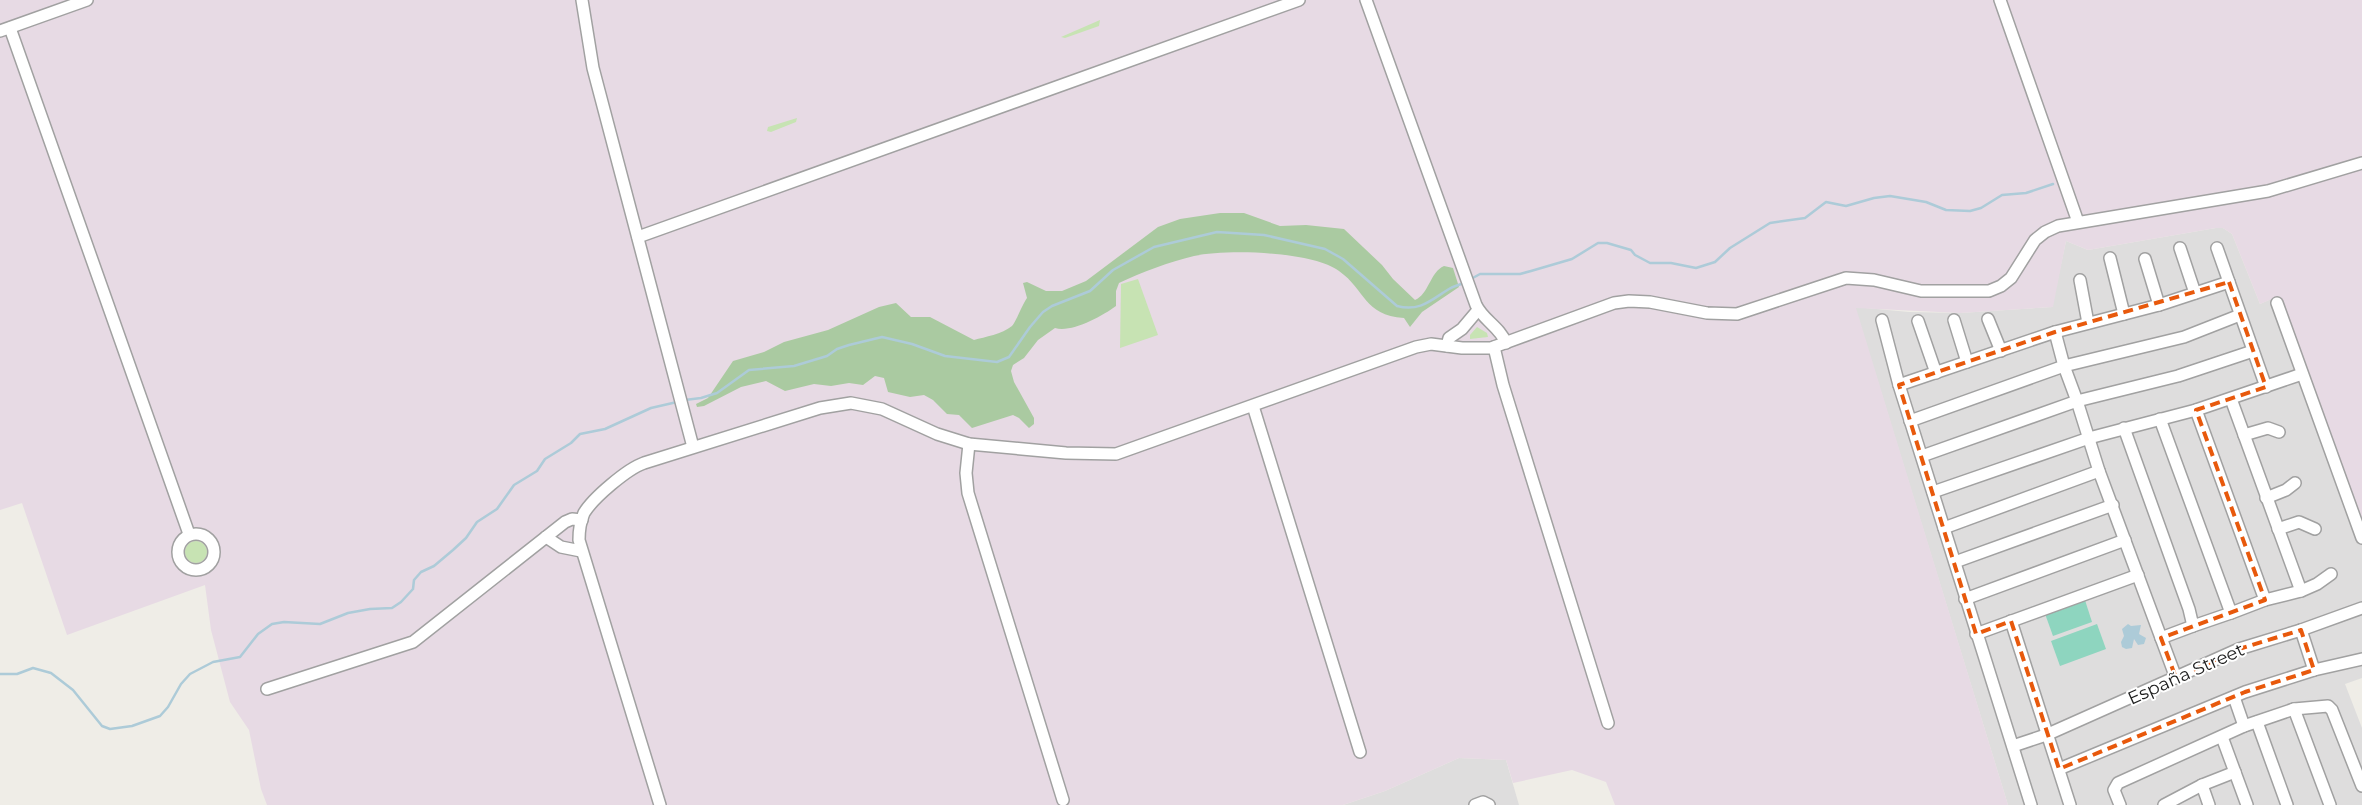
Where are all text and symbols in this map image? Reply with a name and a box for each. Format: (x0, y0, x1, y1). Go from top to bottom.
street label: España Street (2124, 638, 2248, 710)

